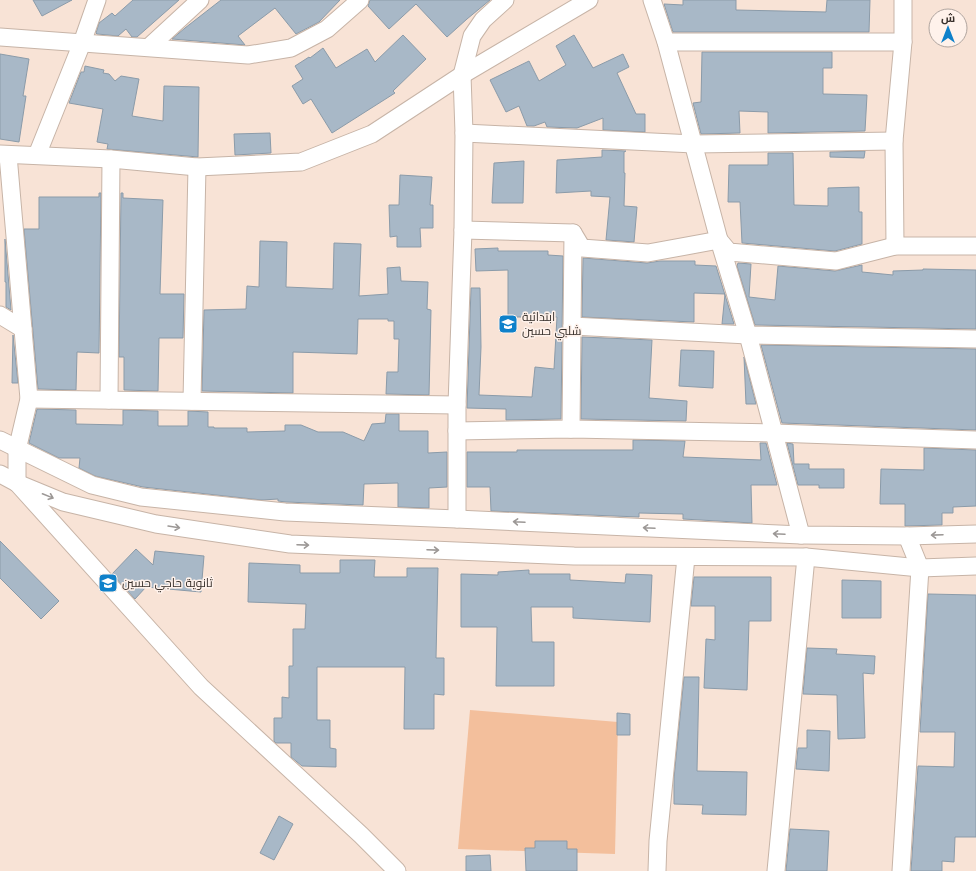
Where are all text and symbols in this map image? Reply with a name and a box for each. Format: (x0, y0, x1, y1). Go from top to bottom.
north arrow (928, 8, 968, 48)
text: ش (941, 10, 955, 26)
place label: ابتدائية شلبي حسين (522, 308, 582, 341)
school or university icon: ابتدائية شلبي حسين (497, 313, 519, 335)
one-way arrow (42, 493, 54, 500)
one-way arrow (513, 518, 526, 525)
one-way arrow (167, 523, 180, 531)
one-way arrow (643, 524, 656, 531)
one-way arrow (773, 530, 786, 537)
one-way arrow (931, 531, 944, 539)
one-way arrow (296, 541, 309, 549)
one-way arrow (426, 547, 439, 554)
school or university icon: ثانوية حاجي حسين (97, 572, 119, 594)
place label: ثانوية حاجي حسين (122, 574, 213, 593)

